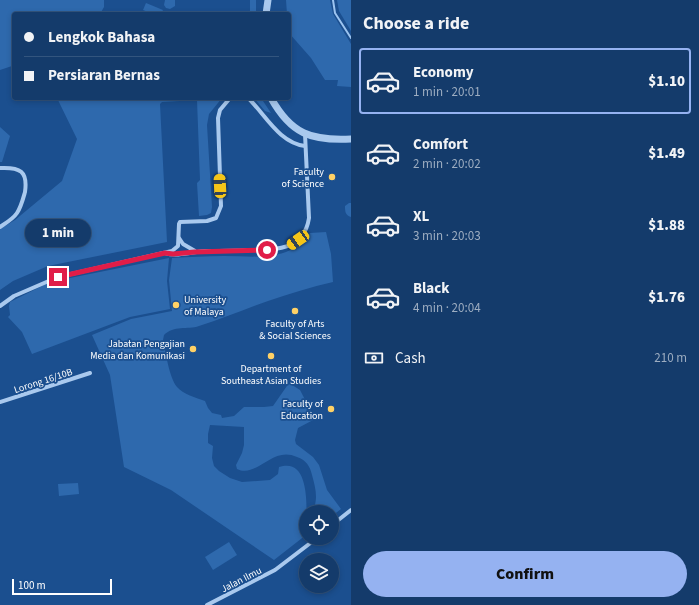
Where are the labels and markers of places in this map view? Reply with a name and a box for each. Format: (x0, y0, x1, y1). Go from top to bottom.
place label: Faculty of Science (282, 165, 324, 191)
marker: Faculty of Science (327, 172, 337, 182)
place label: University of Malaya (184, 293, 226, 319)
marker: University of Malaya (171, 300, 181, 310)
marker: Faculty of Arts & Social Sciences (290, 306, 300, 316)
place label: Faculty of Arts & Social Sciences (259, 317, 331, 343)
place label: Jabatan Pengajian Media dan Komunikasi (90, 337, 185, 363)
marker: Jabatan Pengajian Media dan Komunikasi (188, 344, 198, 354)
marker: Department of Southeast Asian Studies (266, 351, 276, 361)
place label: Department of Southeast Asian Studies (221, 362, 321, 388)
place label: Faculty of Education (281, 397, 324, 423)
marker: Faculty of Education (326, 404, 336, 414)

